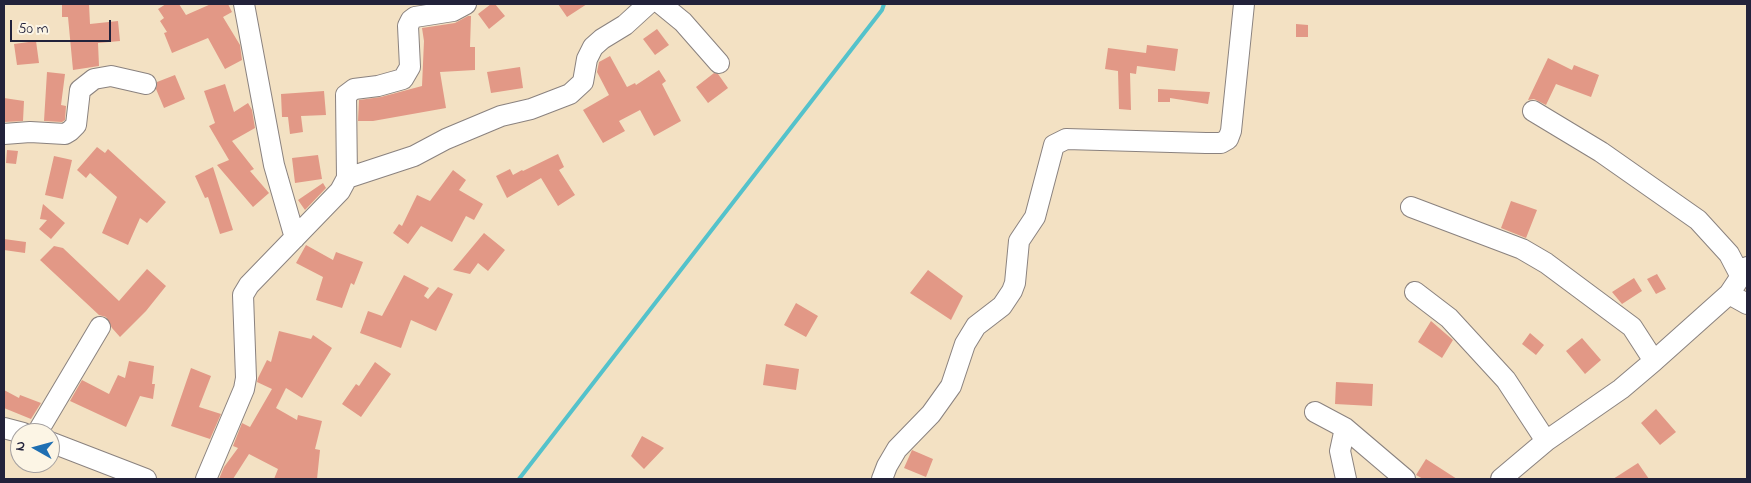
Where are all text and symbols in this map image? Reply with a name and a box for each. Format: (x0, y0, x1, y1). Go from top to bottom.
scale bar (12, 10, 114, 42)
text: 50 m (18, 18, 48, 40)
north arrow (10, 423, 60, 473)
text: N (10, 440, 32, 452)

